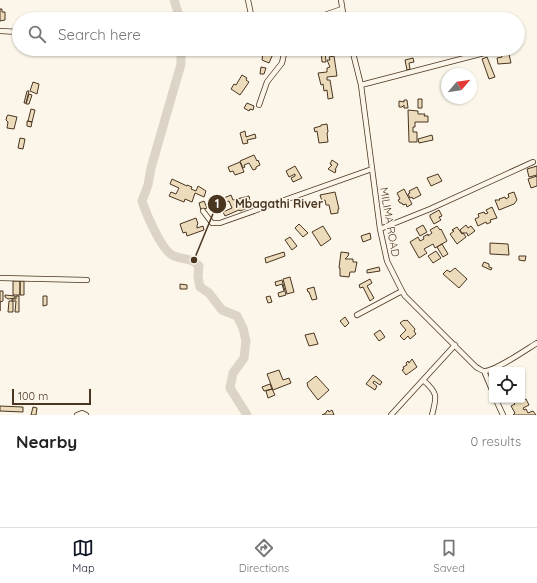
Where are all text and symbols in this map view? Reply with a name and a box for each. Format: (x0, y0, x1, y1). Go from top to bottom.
search box (12, 12, 525, 56)
icon: search (26, 23, 48, 45)
text: Search here (58, 25, 141, 44)
north arrow (441, 68, 477, 104)
street label: MILIMA ROAD (377, 186, 403, 258)
callout: Mbagathi River (207, 192, 331, 216)
text: 1 (215, 196, 219, 211)
text: Mbagathi River (235, 196, 323, 211)
map controls (489, 367, 525, 403)
button: locate (489, 367, 525, 403)
scale bar (12, 387, 91, 406)
text: 100 m (18, 389, 48, 403)
text: Nearby (16, 431, 77, 452)
text: 0 results (470, 433, 521, 449)
tab: Map (72, 537, 95, 575)
tab: Directions (239, 537, 289, 575)
tab: Saved (433, 537, 465, 575)

